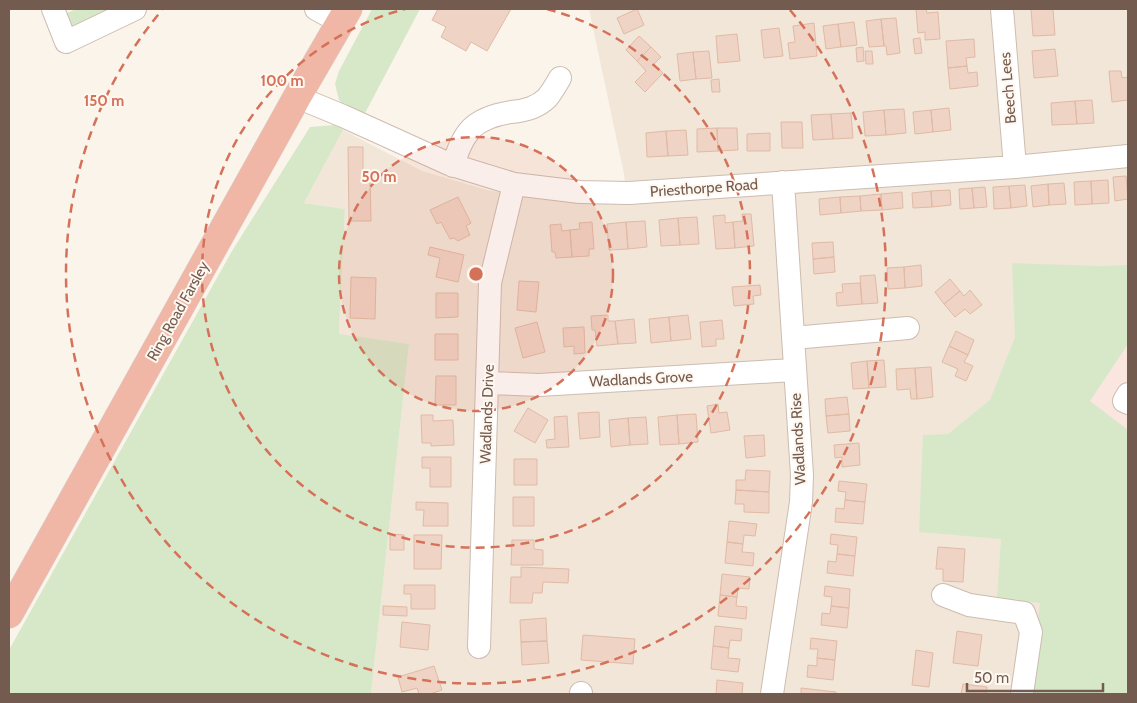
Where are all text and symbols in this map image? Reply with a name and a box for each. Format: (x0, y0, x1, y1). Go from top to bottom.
street label: Beech Lees (996, 52, 1020, 124)
text: 100 m (260, 72, 304, 90)
text: 150 m (84, 92, 124, 110)
text: 50 m (361, 168, 397, 186)
street label: Priesthorpe Road (649, 175, 759, 201)
street label: Ring Road Farsley (143, 258, 213, 364)
centre of rings (467, 265, 485, 283)
street label: Wadlands Drive (476, 364, 498, 464)
street label: Wadlands Grove (589, 367, 694, 391)
street label: Wadlands Rise (787, 392, 809, 485)
scale bar (967, 660, 1103, 692)
text: 50 m (974, 669, 1009, 687)

